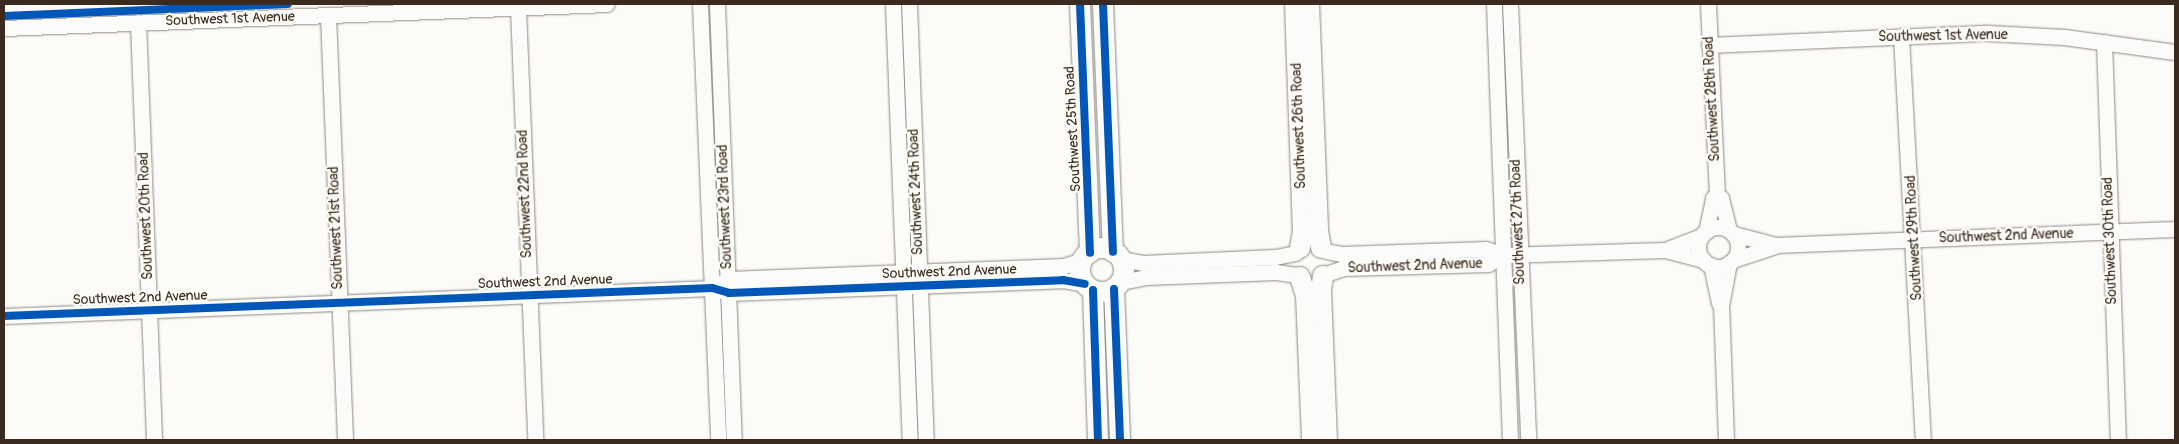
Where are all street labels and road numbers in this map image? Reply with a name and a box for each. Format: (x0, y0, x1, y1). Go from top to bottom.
street label: Southwest 1st Avenue (165, 8, 295, 30)
street label: Southwest 1st Avenue (1878, 26, 2008, 46)
street label: Southwest 28th Road (1700, 36, 1724, 162)
street label: Southwest 26th Road (1288, 63, 1310, 189)
street label: Southwest 25th Road (1061, 66, 1085, 192)
street label: Southwest 22nd Road (514, 129, 536, 259)
street label: Southwest 24th Road (905, 129, 927, 255)
street label: Southwest 23rd Road (714, 144, 736, 270)
street label: Southwest 20th Road (135, 152, 157, 280)
street label: Southwest 27th Road (1507, 159, 1529, 285)
street label: Southwest 21st Road (325, 166, 347, 290)
street label: Southwest 29th Road (1902, 175, 1926, 301)
street label: Southwest 30th Road (2099, 177, 2121, 305)
street label: Southwest 2nd Avenue (1938, 225, 2074, 247)
street label: Southwest 2nd Avenue (1347, 255, 1483, 277)
street label: Southwest 2nd Avenue (881, 261, 1017, 283)
street label: Southwest 2nd Avenue (477, 271, 613, 293)
street label: Southwest 2nd Avenue (72, 287, 208, 309)

